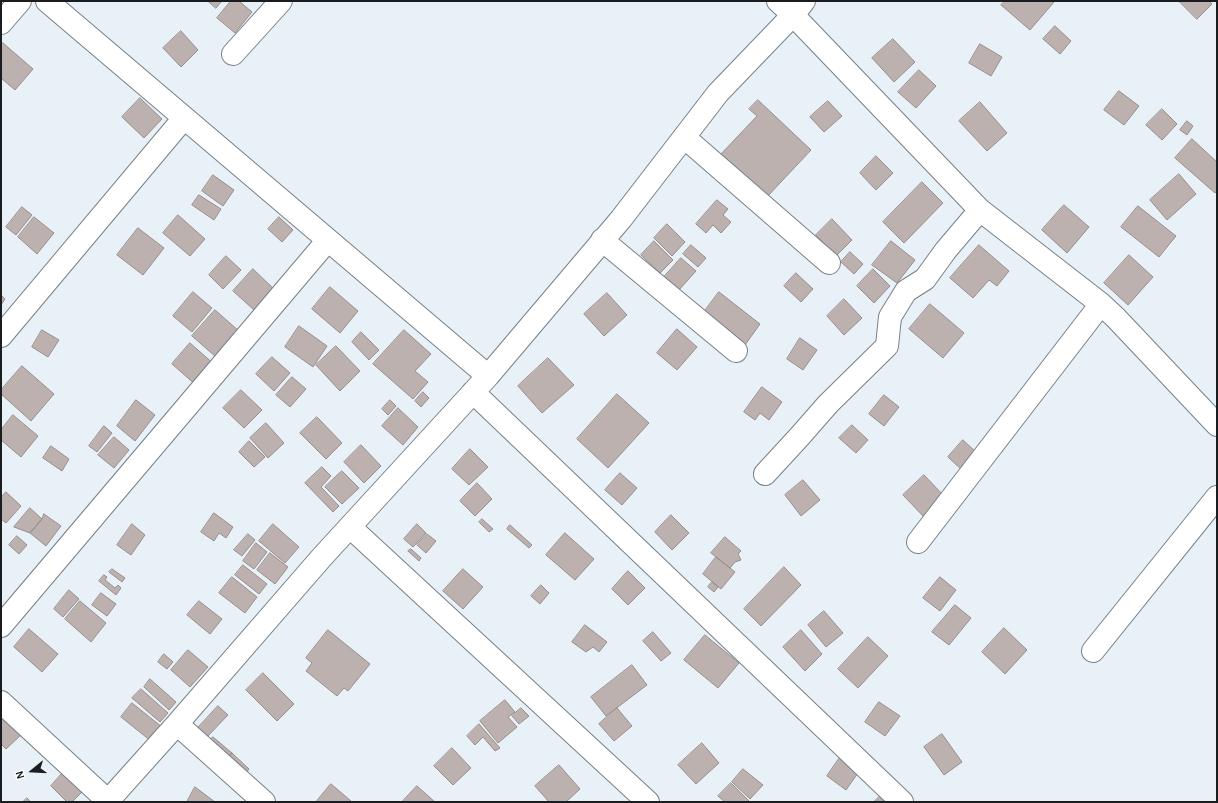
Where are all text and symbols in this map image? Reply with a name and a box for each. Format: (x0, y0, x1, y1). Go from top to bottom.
north arrow (12, 751, 52, 791)
text: N (14, 770, 27, 780)

